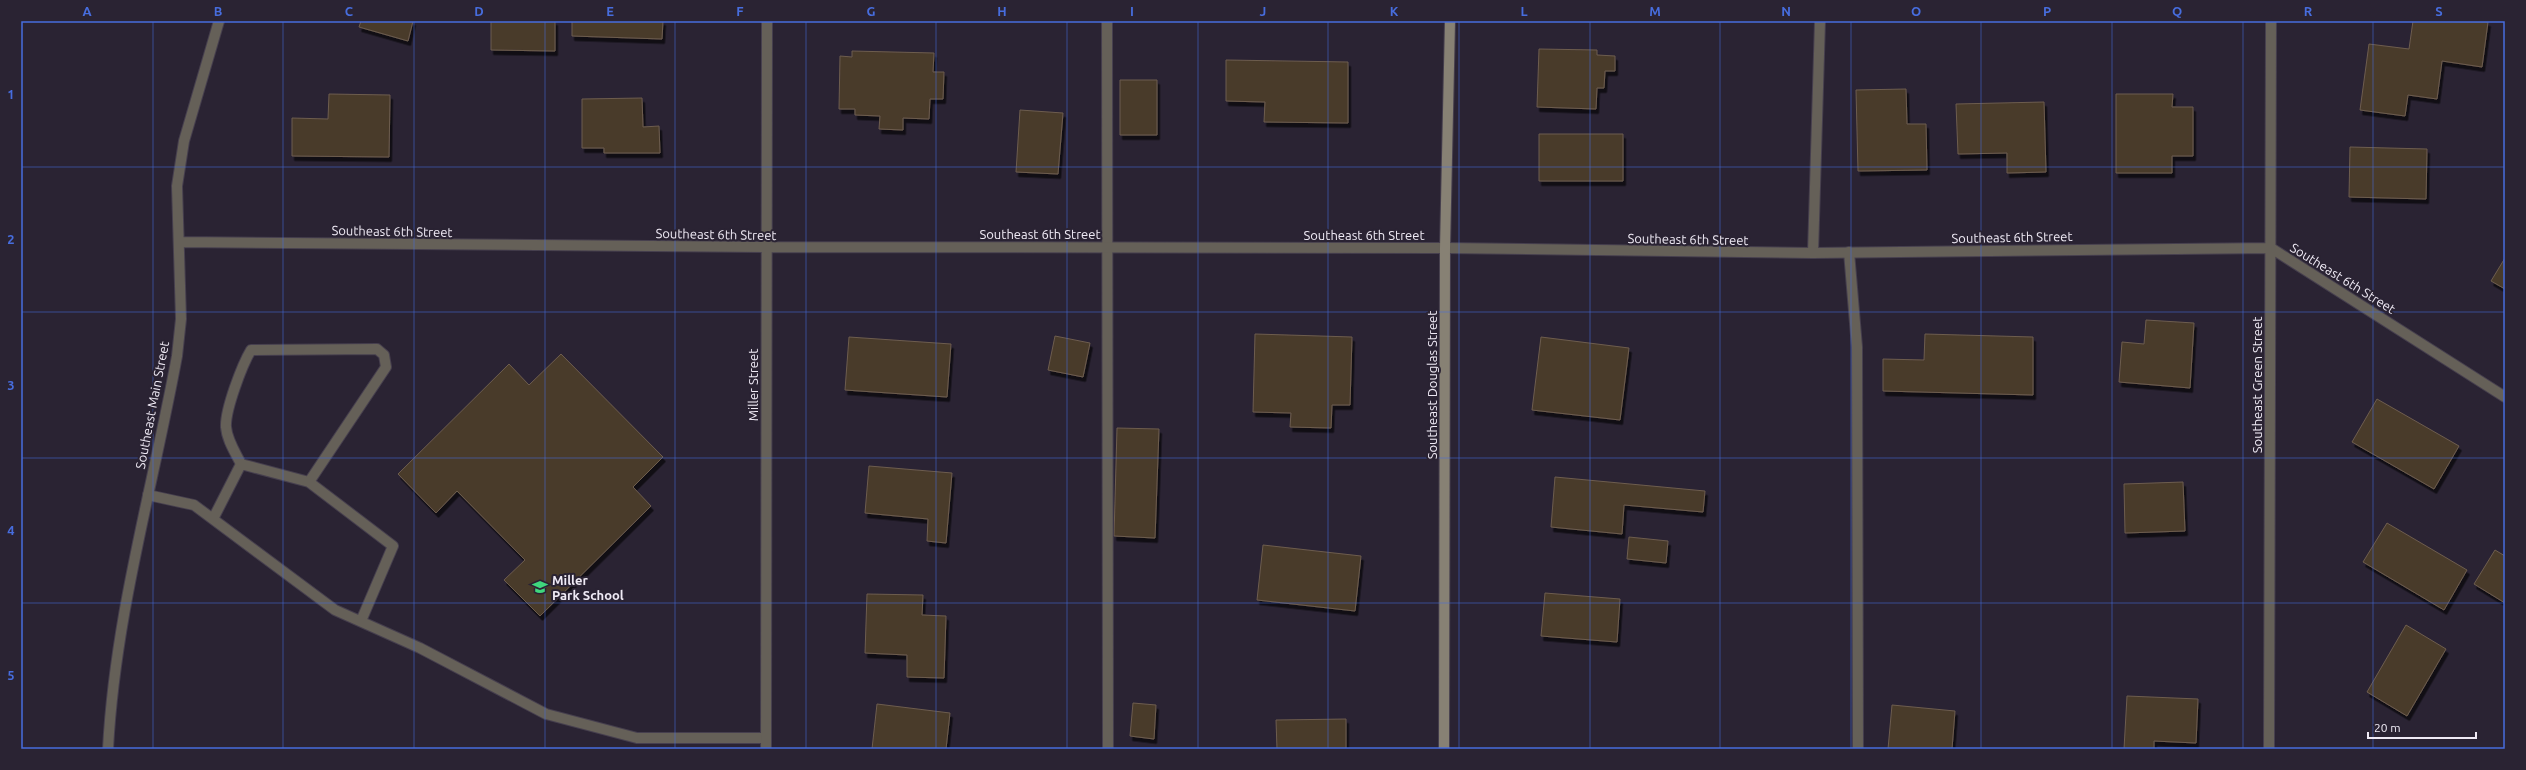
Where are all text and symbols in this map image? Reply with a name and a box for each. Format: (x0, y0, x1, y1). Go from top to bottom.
text: A (82, 4, 92, 18)
text: B (214, 4, 223, 18)
text: C (345, 4, 354, 18)
text: D (474, 4, 484, 18)
text: E (606, 4, 614, 18)
text: F (736, 4, 744, 18)
text: G (867, 4, 876, 18)
text: H (997, 4, 1007, 18)
text: I (1130, 4, 1134, 18)
text: J (1260, 4, 1266, 18)
text: K (1390, 4, 1399, 18)
text: L (1520, 4, 1528, 18)
text: M (1649, 4, 1661, 18)
text: N (1781, 4, 1791, 18)
text: O (1911, 4, 1921, 18)
text: P (2043, 4, 2051, 18)
text: Q (2172, 4, 2182, 18)
text: R (2304, 4, 2313, 18)
text: S (2435, 4, 2443, 18)
text: 1 (7, 87, 15, 101)
street label: Southeast 6th Street (331, 223, 453, 239)
street label: Southeast 6th Street (655, 226, 777, 242)
street label: Southeast 6th Street (979, 227, 1101, 241)
street label: Southeast 6th Street (1303, 228, 1425, 242)
street label: Southeast 6th Street (1951, 229, 2073, 245)
street label: Southeast 6th Street (1627, 231, 1749, 247)
text: 2 (7, 232, 15, 246)
street label: Southeast 6th Street (2288, 240, 2398, 316)
street label: Southeast Douglas Street (1425, 311, 1439, 459)
street label: Southeast Green Street (2250, 317, 2264, 453)
street label: Southeast Main Street (133, 340, 171, 470)
street label: Miller Street (746, 349, 760, 421)
text: 3 (7, 378, 15, 392)
text: 4 (7, 523, 15, 537)
place label: Miller Park School (552, 573, 624, 602)
school or university icon: Miller Park School (531, 578, 549, 596)
text: 5 (7, 668, 15, 682)
scale bar (2368, 714, 2476, 740)
text: 20 m (2374, 721, 2401, 734)

